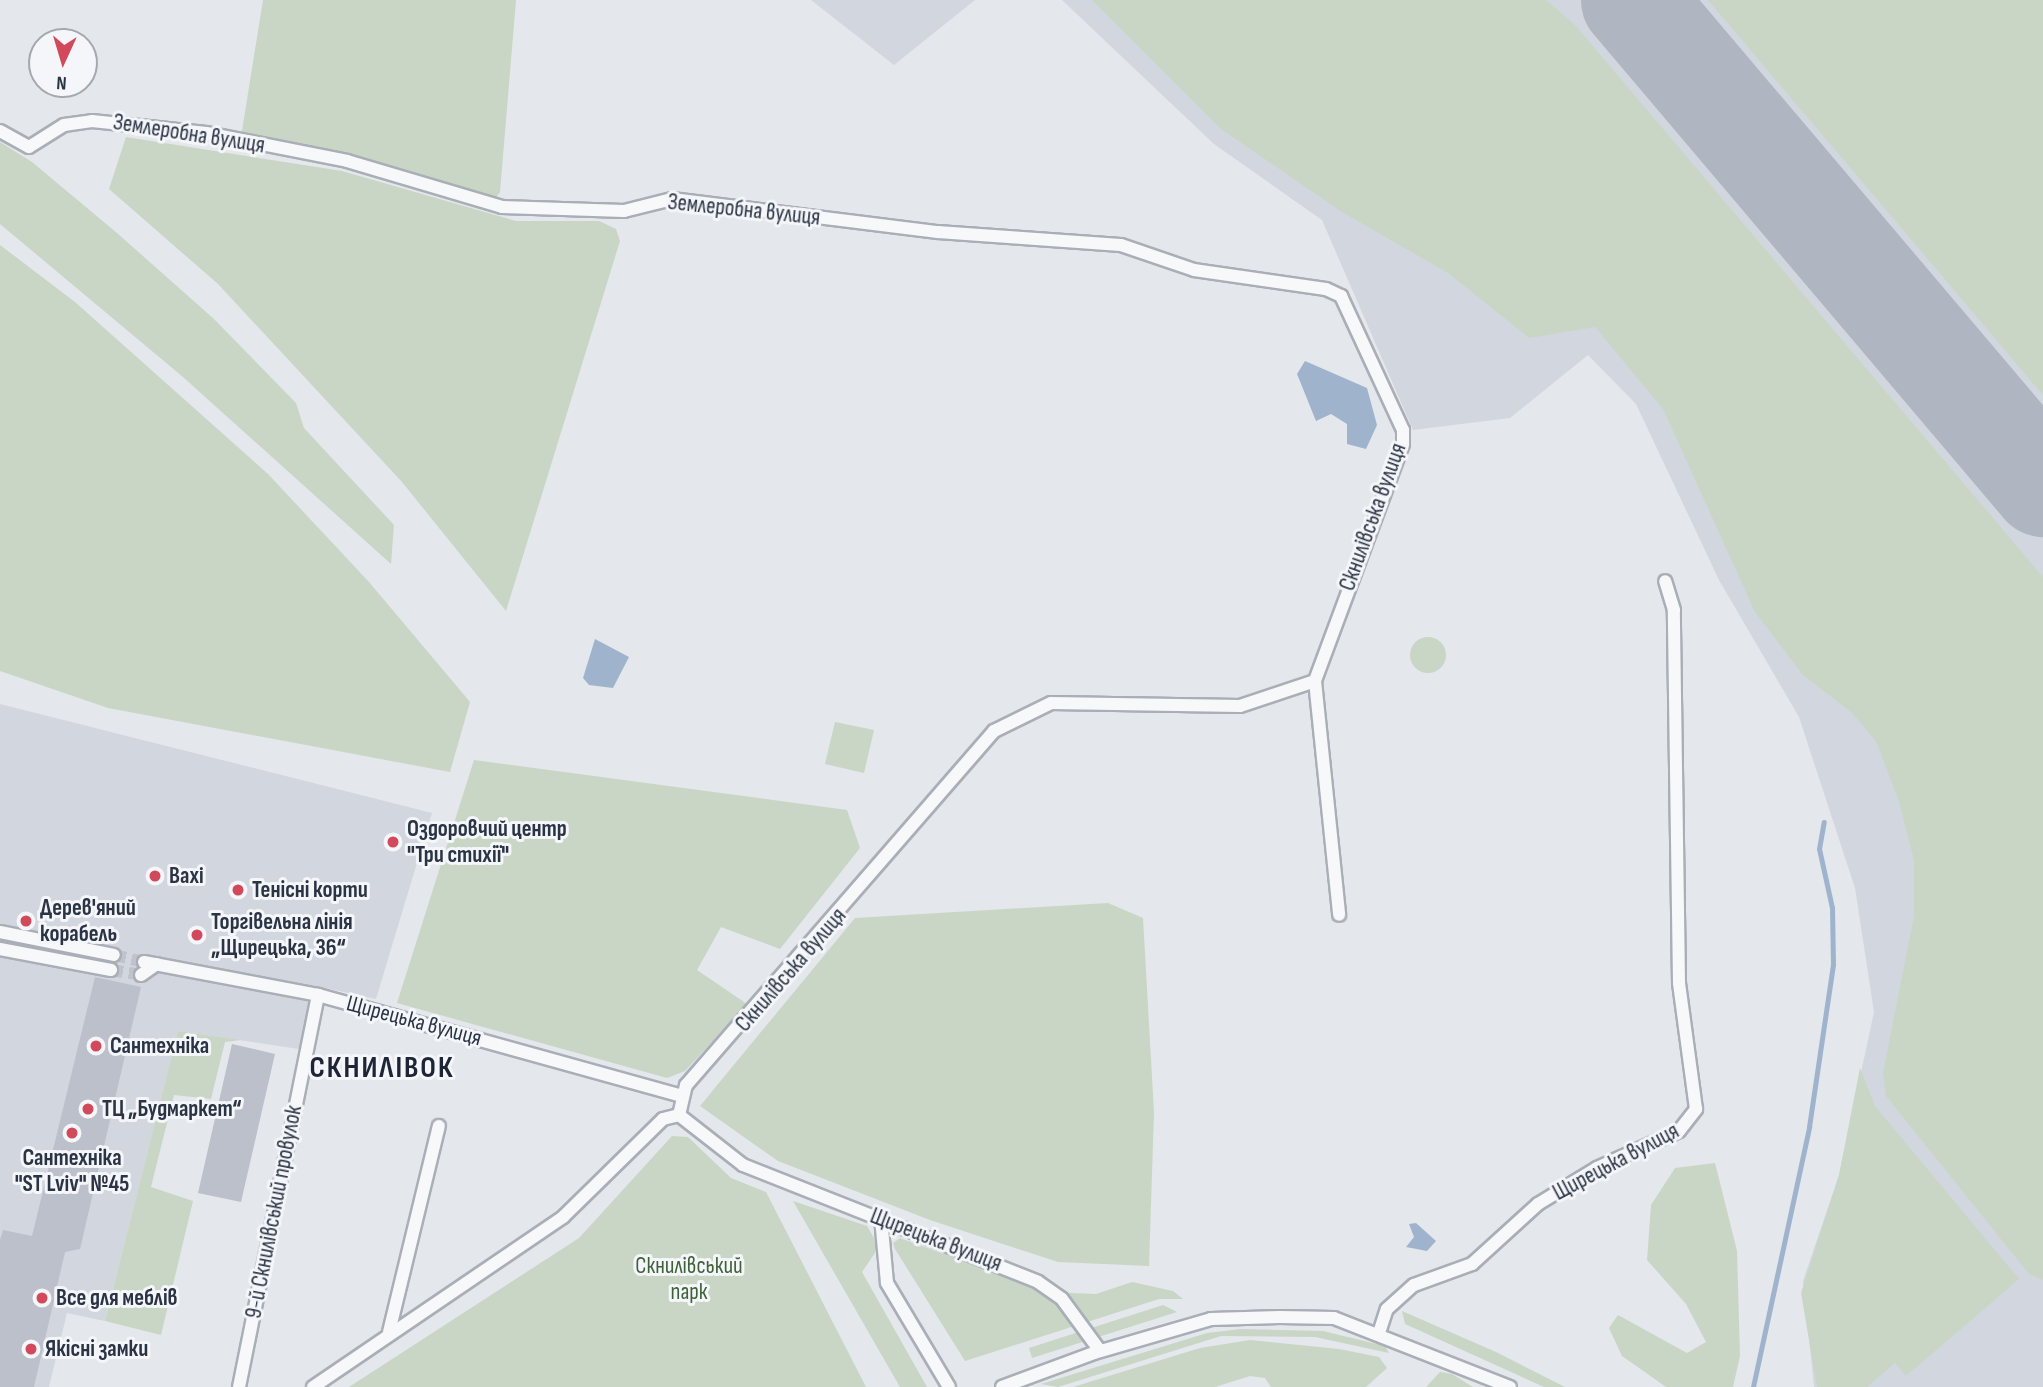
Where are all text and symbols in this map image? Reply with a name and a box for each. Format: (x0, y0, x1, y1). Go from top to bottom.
north arrow (28, 28, 98, 98)
text: N (56, 71, 68, 94)
street label: Землеробна вулиця (111, 108, 267, 160)
street label: Землеробна вулиця (666, 188, 822, 232)
street label: Скнилівська вулиця (1334, 439, 1412, 595)
place label: Оздоровчий центр "Три стихії" (407, 815, 567, 869)
marker: Оздоровчий центр "Три стихії" (385, 834, 401, 850)
place label: Baxi (169, 862, 204, 890)
marker: Baxi (147, 868, 163, 884)
place label: Тенісні корти (252, 876, 368, 904)
marker: Тенісні корти (230, 882, 246, 898)
place label: Дерев'яний корабель (40, 894, 136, 948)
street label: Скнилівська вулиця (730, 902, 852, 1038)
place label: Торгівельна лінія „Щирецька, 36“ (211, 908, 353, 962)
marker: Дерев'яний корабель (18, 913, 34, 929)
marker: Торгівельна лінія „Щирецька, 36“ (189, 927, 205, 943)
street label: Щирецька вулиця (343, 990, 485, 1052)
place label: Сантехніка (110, 1032, 209, 1060)
marker: Сантехніка (88, 1038, 104, 1054)
district label: СКНИЛІВОК (311, 1050, 453, 1086)
place label: ТЦ „Будмаркет“ (102, 1095, 242, 1123)
marker: ТЦ „Будмаркет“ (80, 1101, 96, 1117)
street label: 9-й Скнилівський провулок (240, 1103, 308, 1321)
street label: Щирецька вулиця (1548, 1117, 1684, 1207)
marker: Сантехніка "ST Lviv" №45 (64, 1125, 80, 1141)
place label: Сантехніка "ST Lviv" №45 (15, 1144, 129, 1198)
street label: Щирецька вулиця (866, 1202, 1006, 1278)
park label: Скнилівський парк (635, 1252, 743, 1306)
place label: Все для меблів (56, 1284, 178, 1312)
marker: Все для меблів (34, 1290, 50, 1306)
place label: Якісні замки (45, 1335, 148, 1363)
marker: Якісні замки (23, 1341, 39, 1357)

